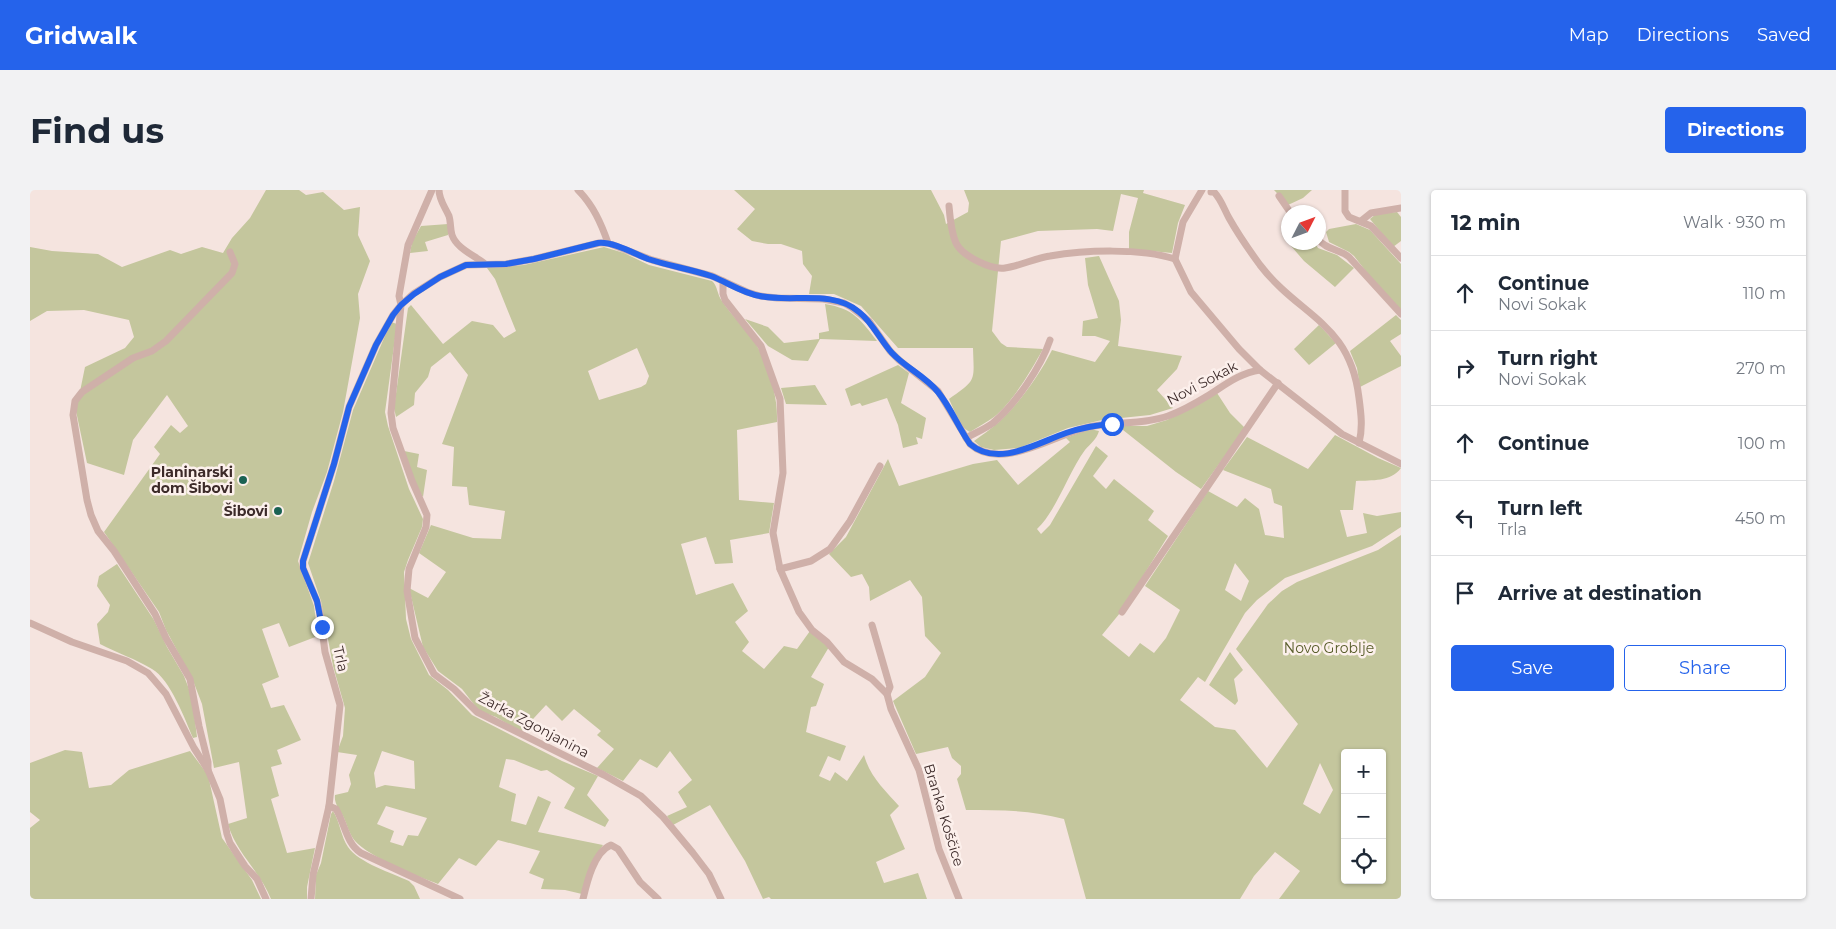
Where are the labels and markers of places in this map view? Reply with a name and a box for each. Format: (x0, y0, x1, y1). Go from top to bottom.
place label: Planinarski dom Šibovi (151, 463, 233, 497)
marker: Planinarski dom Šibovi (237, 474, 249, 486)
place label: Šibovi (224, 502, 268, 520)
marker: Šibovi (272, 505, 284, 517)

